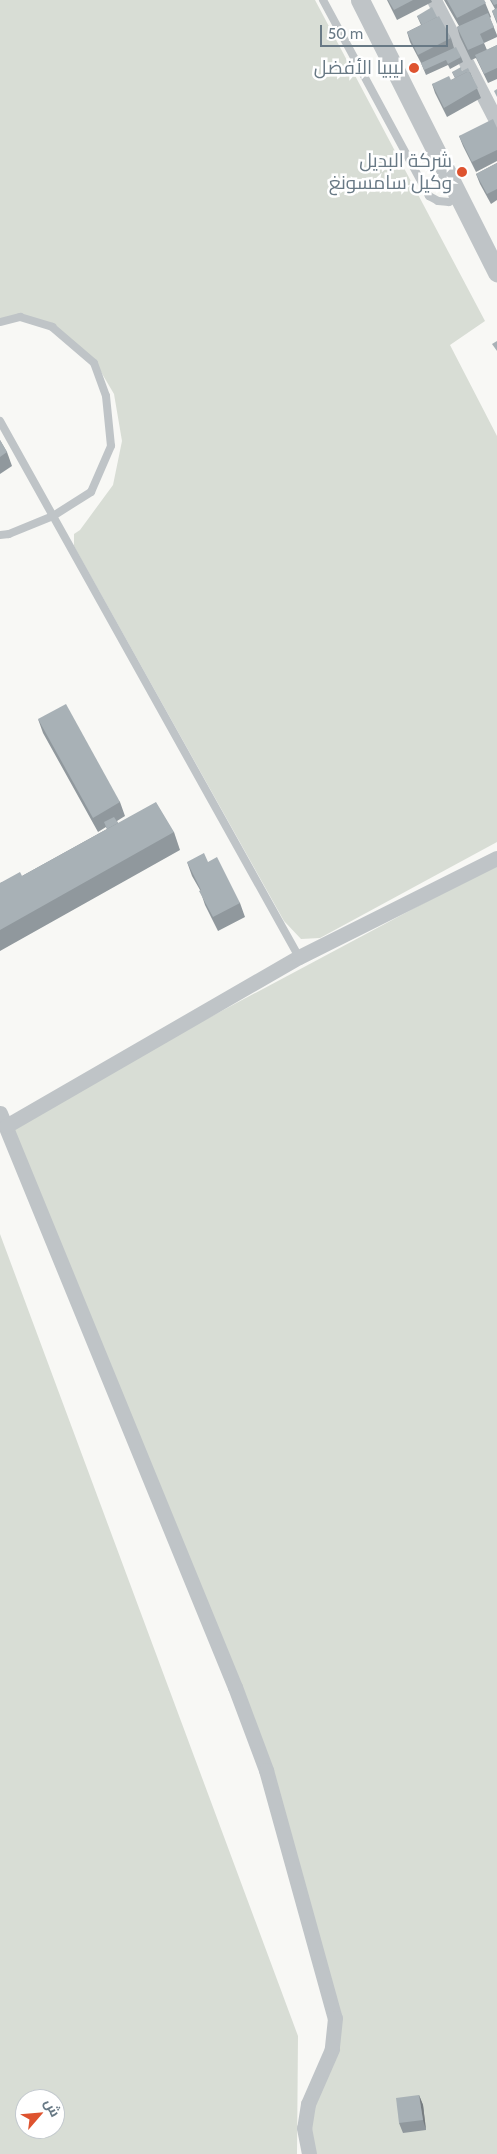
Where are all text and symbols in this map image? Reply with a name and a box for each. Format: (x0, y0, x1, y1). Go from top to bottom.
scale bar (322, 15, 450, 47)
text: 50 m (328, 25, 363, 43)
place label: ليبيا الأفضل (314, 57, 404, 79)
marker: ليبيا الأفضل (408, 62, 420, 74)
place label: شركة البديل وكيل سامسونغ (329, 150, 452, 194)
marker: شركة البديل وكيل سامسونغ (456, 166, 468, 178)
north arrow (15, 2089, 65, 2139)
text: ش (40, 2096, 65, 2120)

